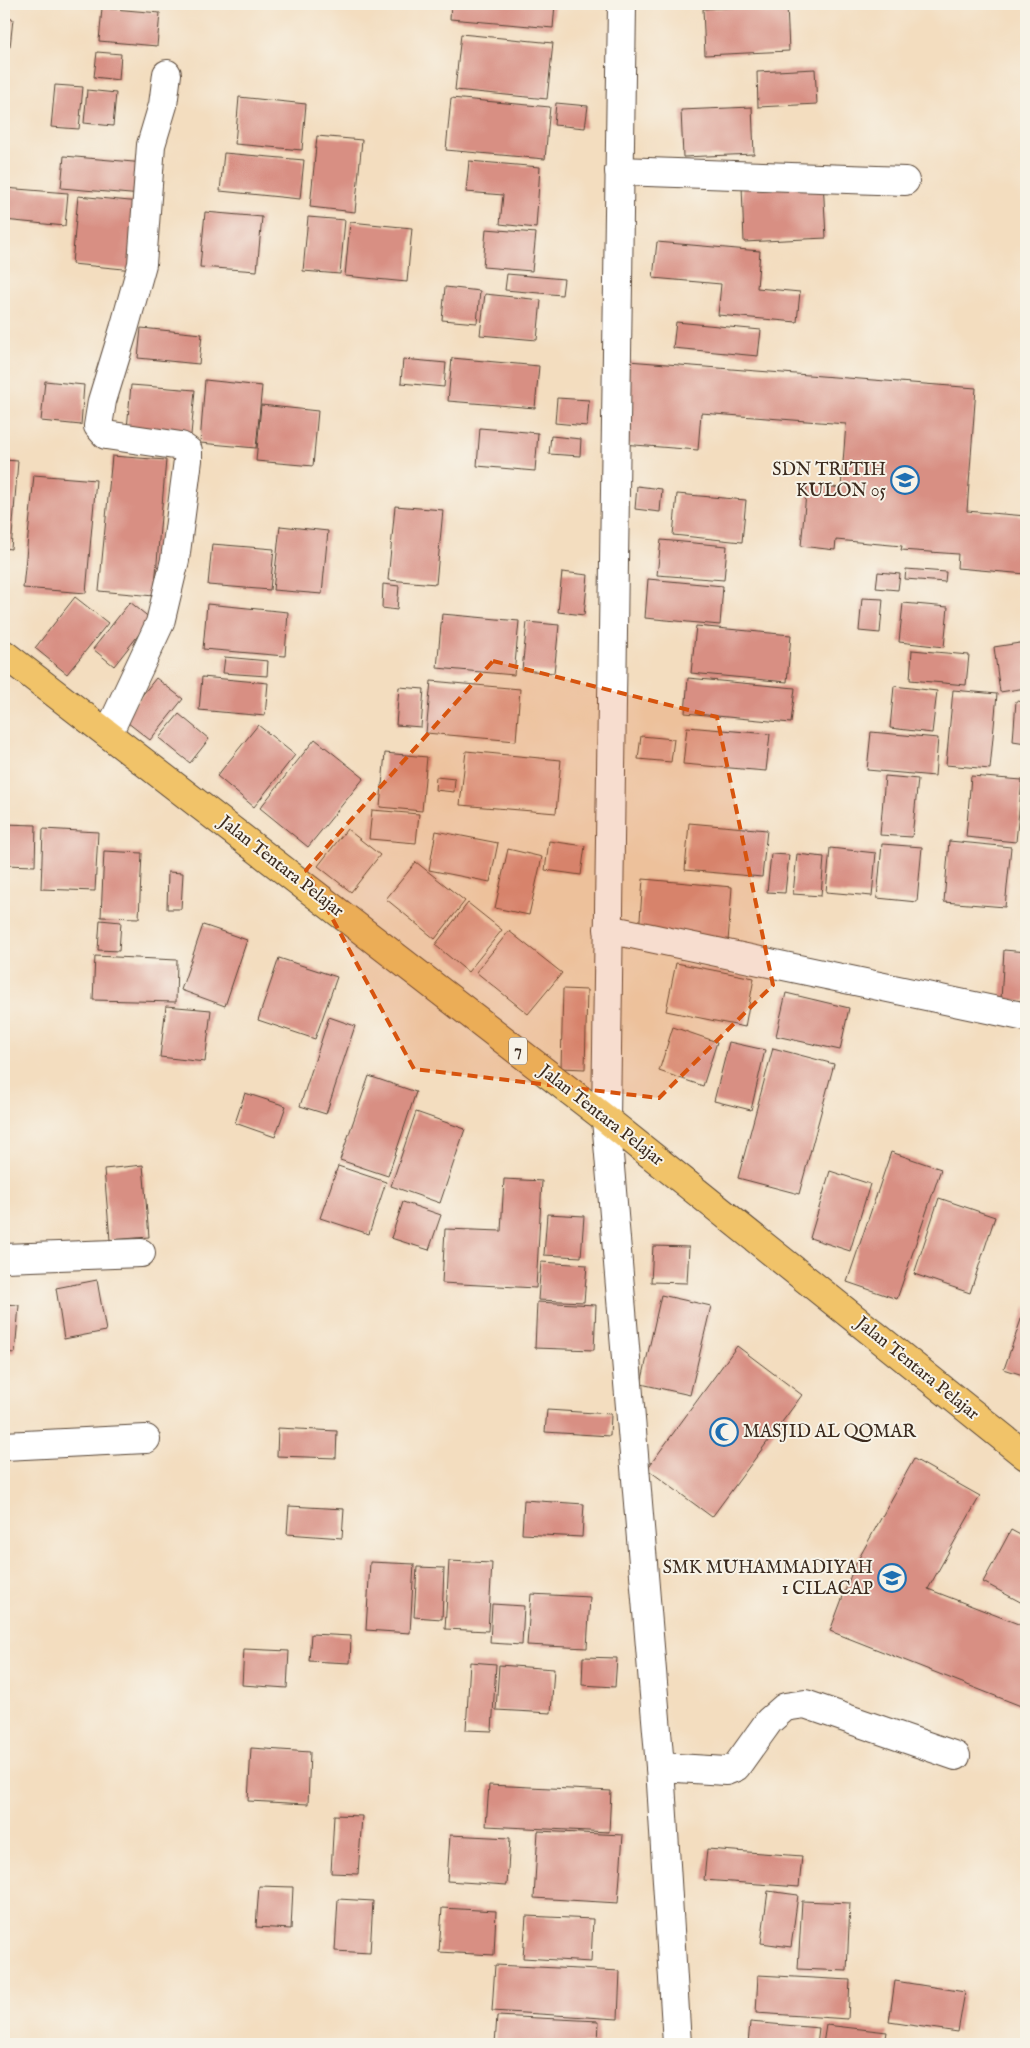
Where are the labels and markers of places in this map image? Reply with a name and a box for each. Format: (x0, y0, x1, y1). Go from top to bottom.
place label: SDN TRITIH KULON 05 (772, 459, 886, 503)
school or university icon: SDN TRITIH KULON 05 (890, 465, 920, 495)
mosque icon: MASJID AL QOMAR (709, 1417, 739, 1447)
place label: MASJID AL QOMAR (743, 1421, 917, 1444)
place label: SMK MUHAMMADIYAH 1 CILACAP (663, 1557, 873, 1601)
school or university icon: SMK MUHAMMADIYAH 1 CILACAP (877, 1563, 907, 1593)

